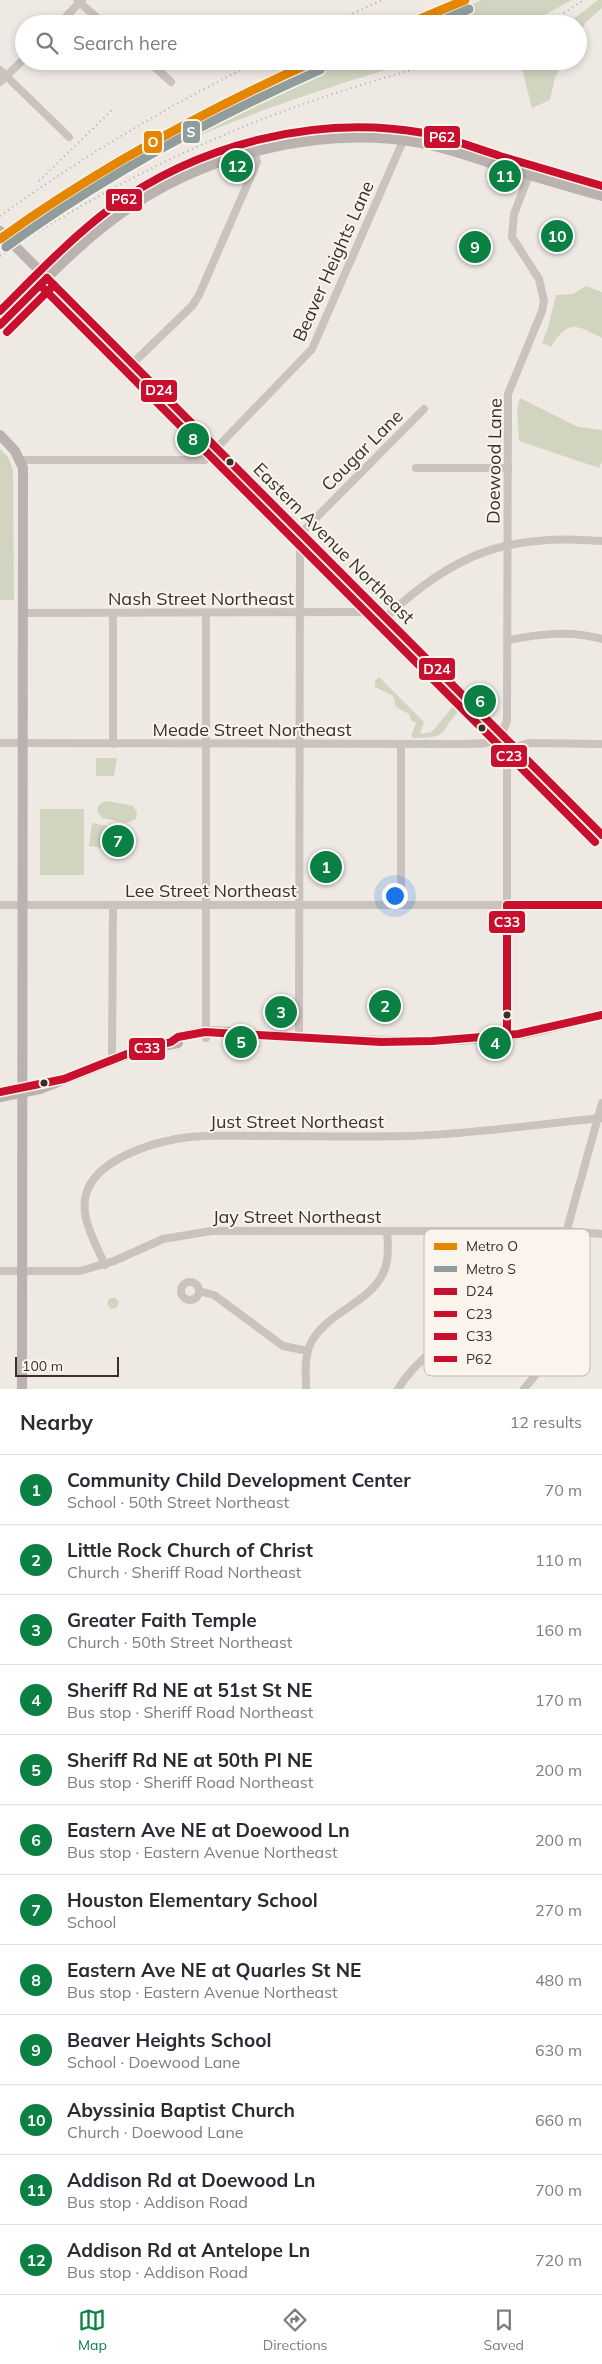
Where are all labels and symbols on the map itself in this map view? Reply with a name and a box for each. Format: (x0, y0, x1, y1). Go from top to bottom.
line badge: S (182, 120, 201, 144)
text: S (186, 123, 196, 141)
line badge: P62 (423, 125, 461, 149)
text: P62 (429, 128, 455, 146)
line badge: O (143, 130, 163, 154)
text: O (147, 133, 159, 151)
pin: 12 (221, 147, 253, 185)
pin: 11 (489, 157, 521, 195)
street label: Beaver Heights Lane (287, 177, 379, 345)
line badge: P62 (105, 188, 143, 212)
text: P62 (111, 190, 137, 208)
pin: 10 (541, 217, 573, 255)
pin: 9 (459, 228, 491, 266)
line badge: D24 (140, 379, 178, 403)
text: D24 (145, 381, 173, 399)
street label: Doewood Lane (481, 398, 507, 524)
street label: Cougar Lane (316, 404, 408, 496)
pin: 8 (177, 420, 209, 458)
unlabelled marker (225, 457, 235, 467)
street label: Eastern Avenue Northeast (249, 458, 419, 628)
street label: Nash Street Northeast (108, 587, 294, 610)
line badge: D24 (418, 657, 456, 681)
text: D24 (423, 660, 451, 678)
pin: 6 (464, 682, 496, 720)
street label: Meade Street Northeast (152, 718, 352, 741)
unlabelled marker (477, 723, 487, 733)
line badge: C23 (490, 744, 528, 768)
text: C23 (496, 747, 522, 765)
pin: 7 (102, 822, 134, 860)
pin: 1 (310, 848, 342, 886)
street label: Lee Street Northeast (125, 879, 297, 902)
your location (382, 883, 408, 909)
line badge: C33 (488, 910, 526, 934)
text: C33 (494, 913, 520, 931)
pin: 2 (369, 987, 401, 1025)
pin: 3 (265, 993, 297, 1031)
unlabelled marker (502, 1010, 512, 1020)
pin: 5 (225, 1023, 257, 1061)
pin: 4 (479, 1024, 511, 1062)
line badge: C33 (128, 1037, 166, 1061)
text: C33 (134, 1039, 160, 1057)
unlabelled marker (39, 1078, 49, 1088)
street label: Just Street Northeast (210, 1110, 384, 1133)
street label: Jay Street Northeast (213, 1205, 381, 1228)
legend (424, 1229, 590, 1376)
text: Metro O (466, 1237, 518, 1255)
text: Metro S (466, 1260, 516, 1278)
text: D24 (466, 1282, 494, 1300)
text: C23 (466, 1305, 492, 1323)
text: C33 (466, 1327, 492, 1345)
text: P62 (466, 1350, 492, 1368)
scale bar (15, 1354, 119, 1377)

